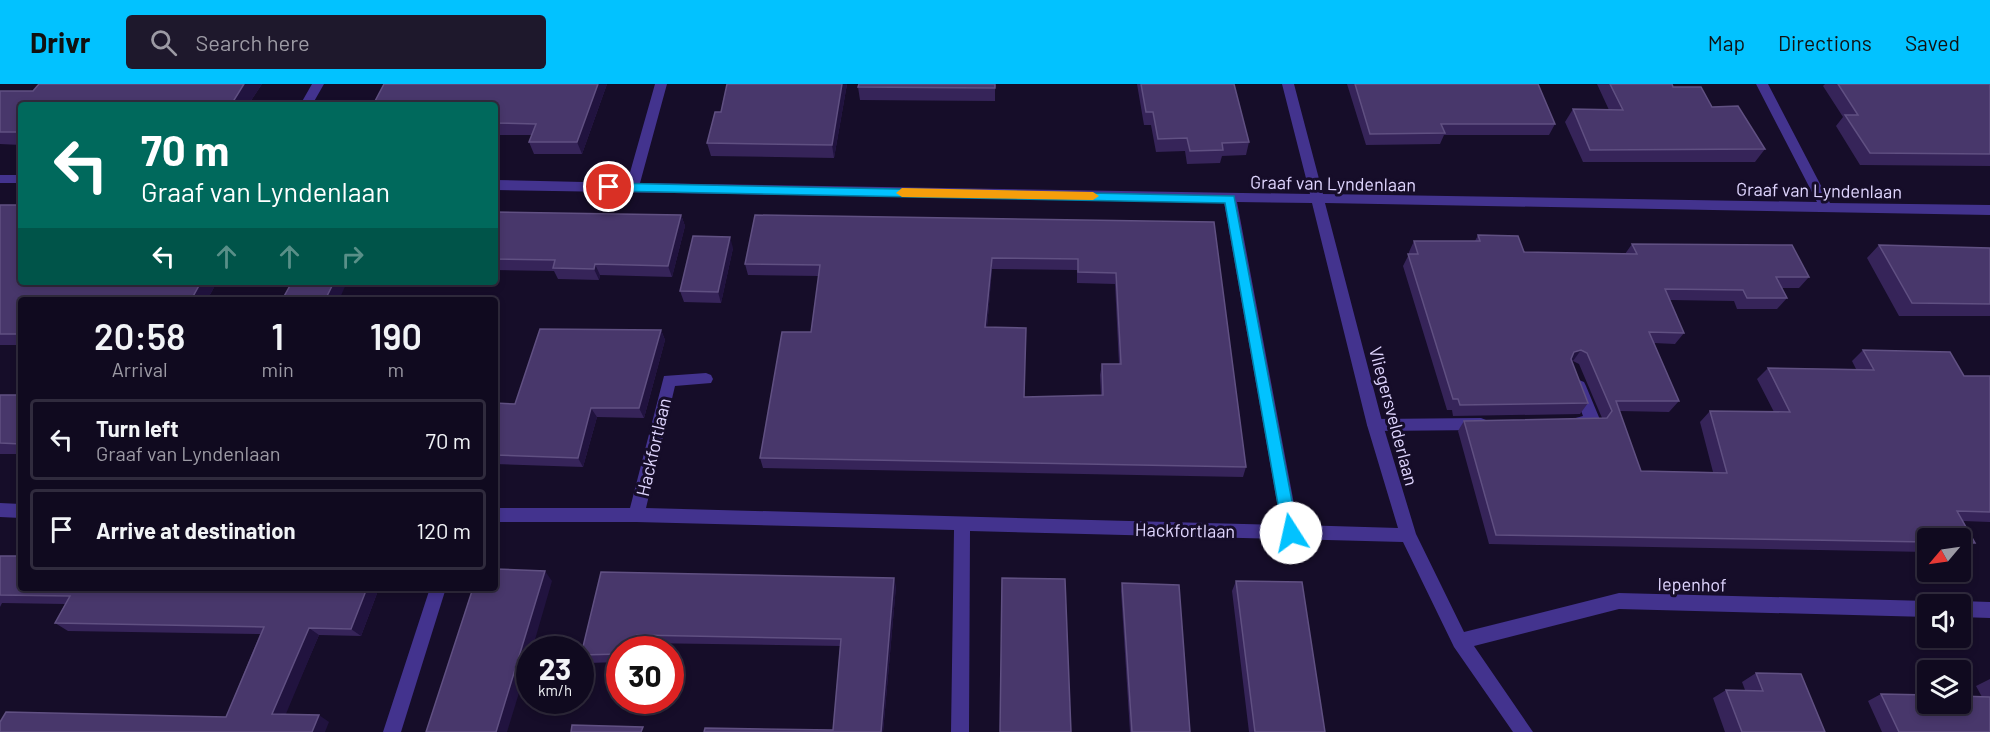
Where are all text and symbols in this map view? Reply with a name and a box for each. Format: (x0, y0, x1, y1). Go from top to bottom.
search box (126, 15, 546, 69)
text: Drivr (30, 25, 90, 59)
icon: search (147, 26, 180, 59)
text: Search here (195, 29, 310, 55)
text: Map (1708, 30, 1745, 55)
text: Directions (1778, 30, 1872, 55)
text: Saved (1905, 30, 1960, 55)
text: 70 m (141, 124, 229, 174)
icon: left (42, 126, 120, 204)
pin (583, 161, 634, 212)
icon: arrive (592, 170, 625, 203)
street label: Graaf van Lyndenlaan (1250, 171, 1416, 195)
text: Graaf van Lyndenlaan (141, 175, 390, 207)
street label: Graaf van Lyndenlaan (1736, 178, 1902, 202)
icon: left (147, 240, 180, 273)
icon: ahead (210, 240, 243, 273)
icon: ahead (273, 240, 306, 273)
icon: right (336, 240, 369, 273)
text: 20:58 (94, 314, 185, 357)
text: 1 (271, 314, 284, 357)
text: 190 (370, 314, 422, 357)
street label: Vliegersvelderlaan (1365, 344, 1423, 488)
text: Arrival (112, 357, 168, 381)
text: min (261, 357, 294, 381)
text: m (388, 357, 404, 381)
street label: Hackfortlaan (631, 396, 675, 498)
text: Turn left (96, 415, 179, 441)
icon: left (45, 423, 78, 456)
text: 70 m (426, 427, 471, 453)
text: Graaf van Lyndenlaan (96, 441, 280, 465)
position arrow (1259, 501, 1323, 565)
icon: arrive (45, 513, 78, 546)
text: Arrive at destination (96, 517, 295, 543)
text: 120 m (416, 517, 471, 543)
street label: Hackfortlaan (1135, 518, 1235, 542)
north arrow (1917, 528, 1971, 582)
map controls (1917, 528, 1971, 714)
street label: Iepenhof (1657, 572, 1727, 596)
button: sound (1917, 594, 1971, 648)
speed limit sign: 30 (606, 636, 684, 714)
text: 23 (539, 650, 571, 686)
button: layers (1917, 660, 1971, 714)
text: km/h (538, 681, 572, 699)

